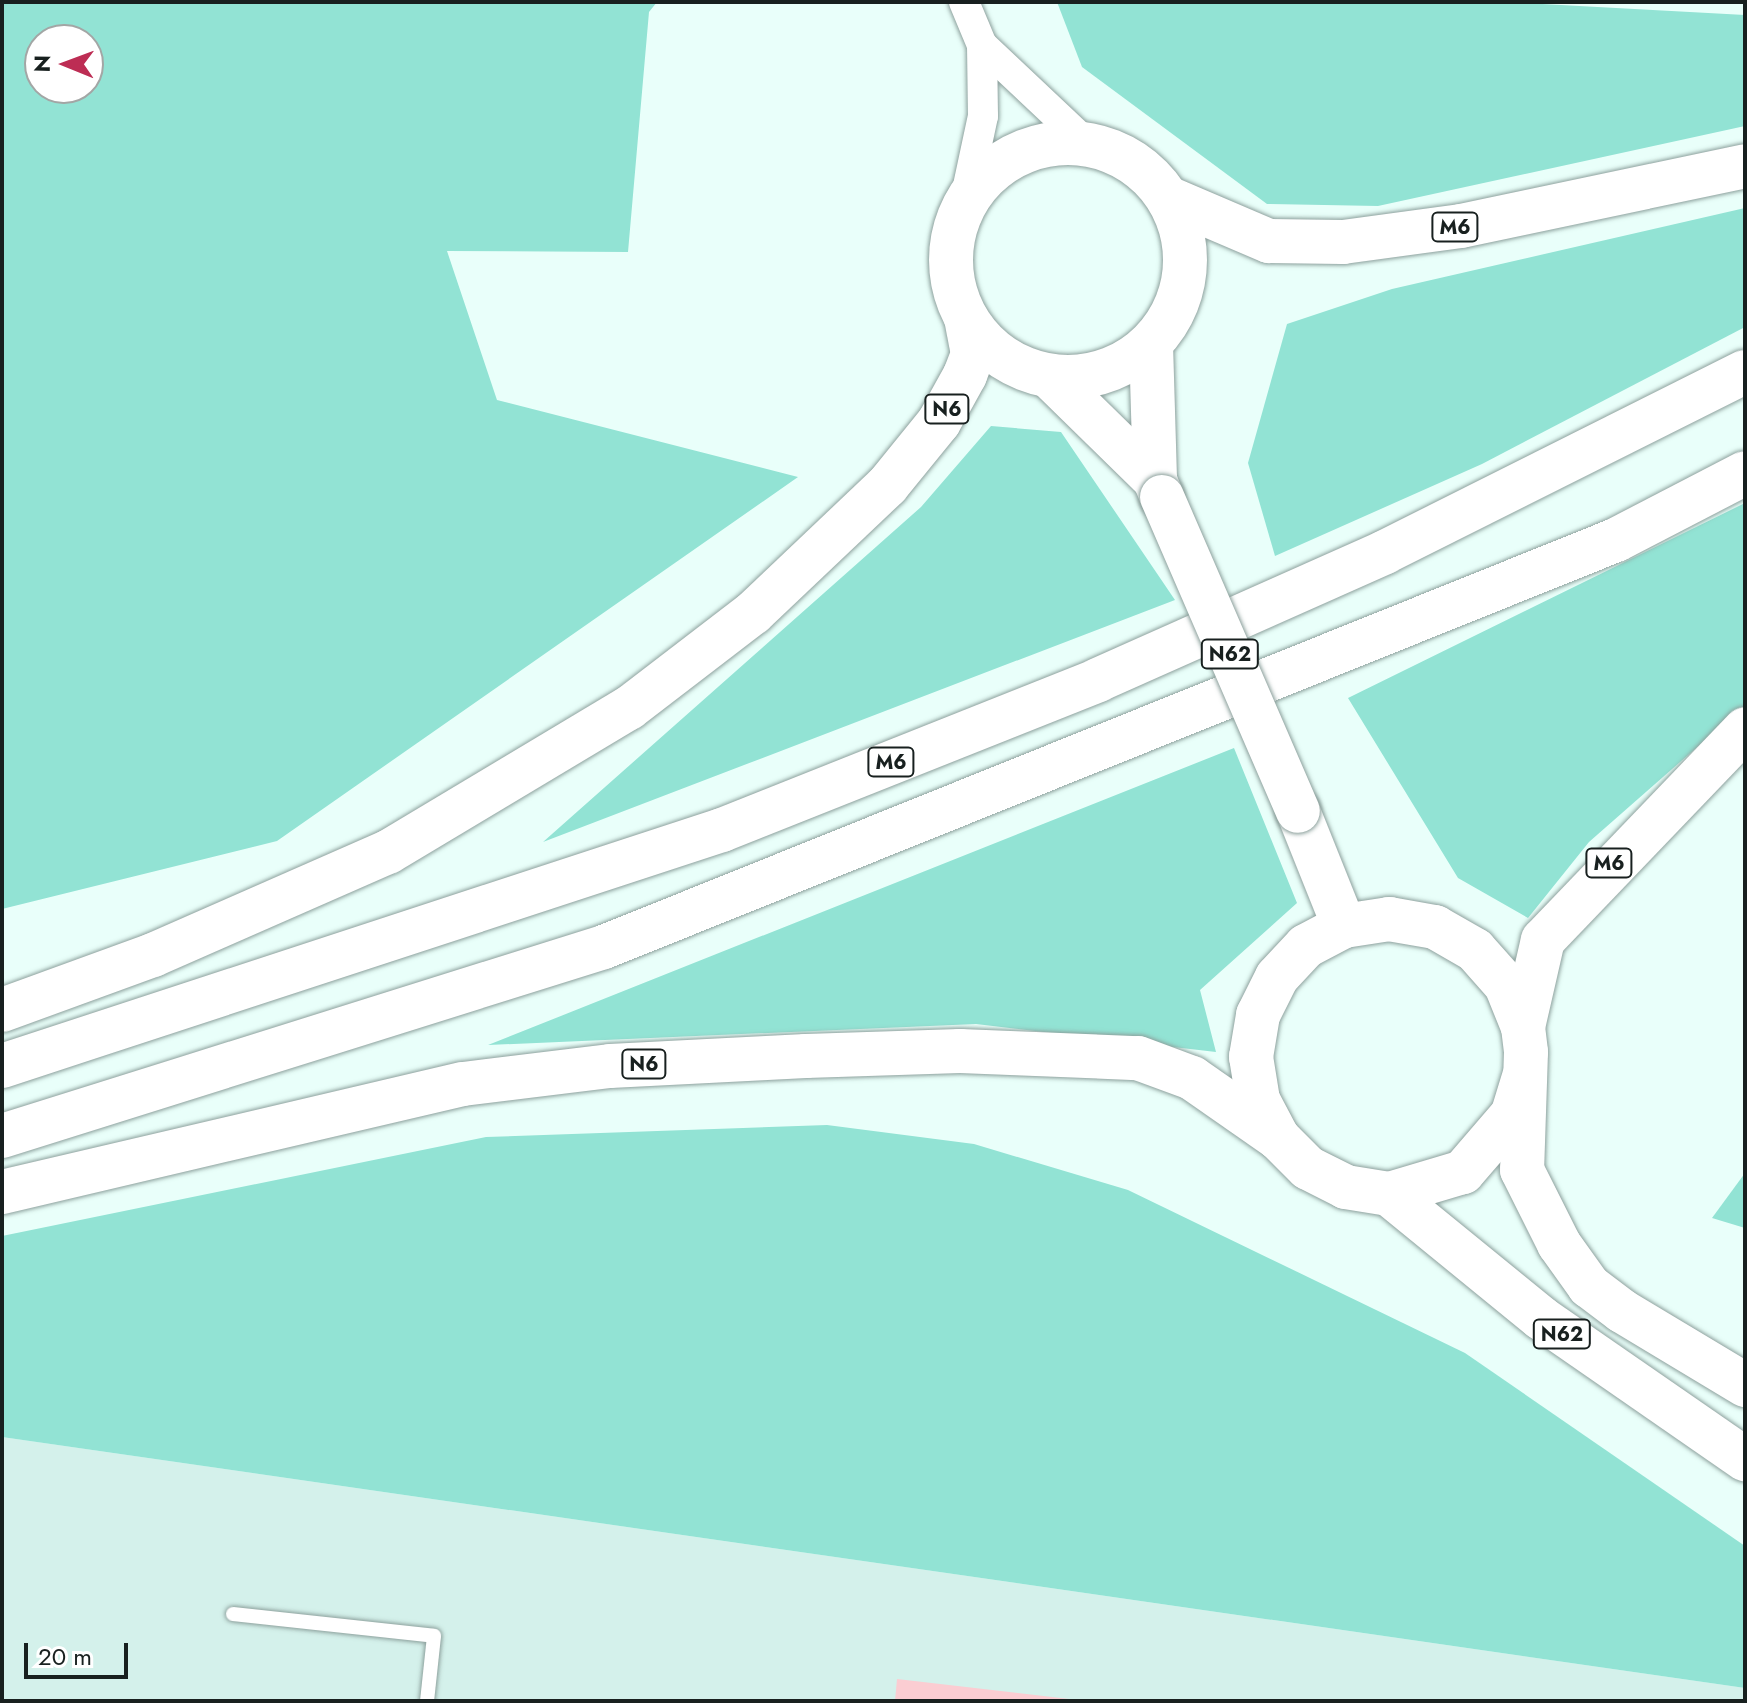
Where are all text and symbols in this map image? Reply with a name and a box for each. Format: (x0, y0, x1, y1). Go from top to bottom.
north arrow (24, 24, 104, 104)
text: N (26, 55, 58, 73)
road number: M6 (1431, 211, 1479, 243)
road number: N6 (923, 393, 971, 425)
road number: N62 (1200, 638, 1260, 670)
road number: M6 (867, 746, 915, 778)
road number: M6 (1585, 847, 1633, 879)
road number: N6 (620, 1048, 668, 1080)
road number: N62 (1532, 1318, 1592, 1350)
scale bar (28, 1627, 132, 1677)
text: 20 m (38, 1639, 92, 1674)

